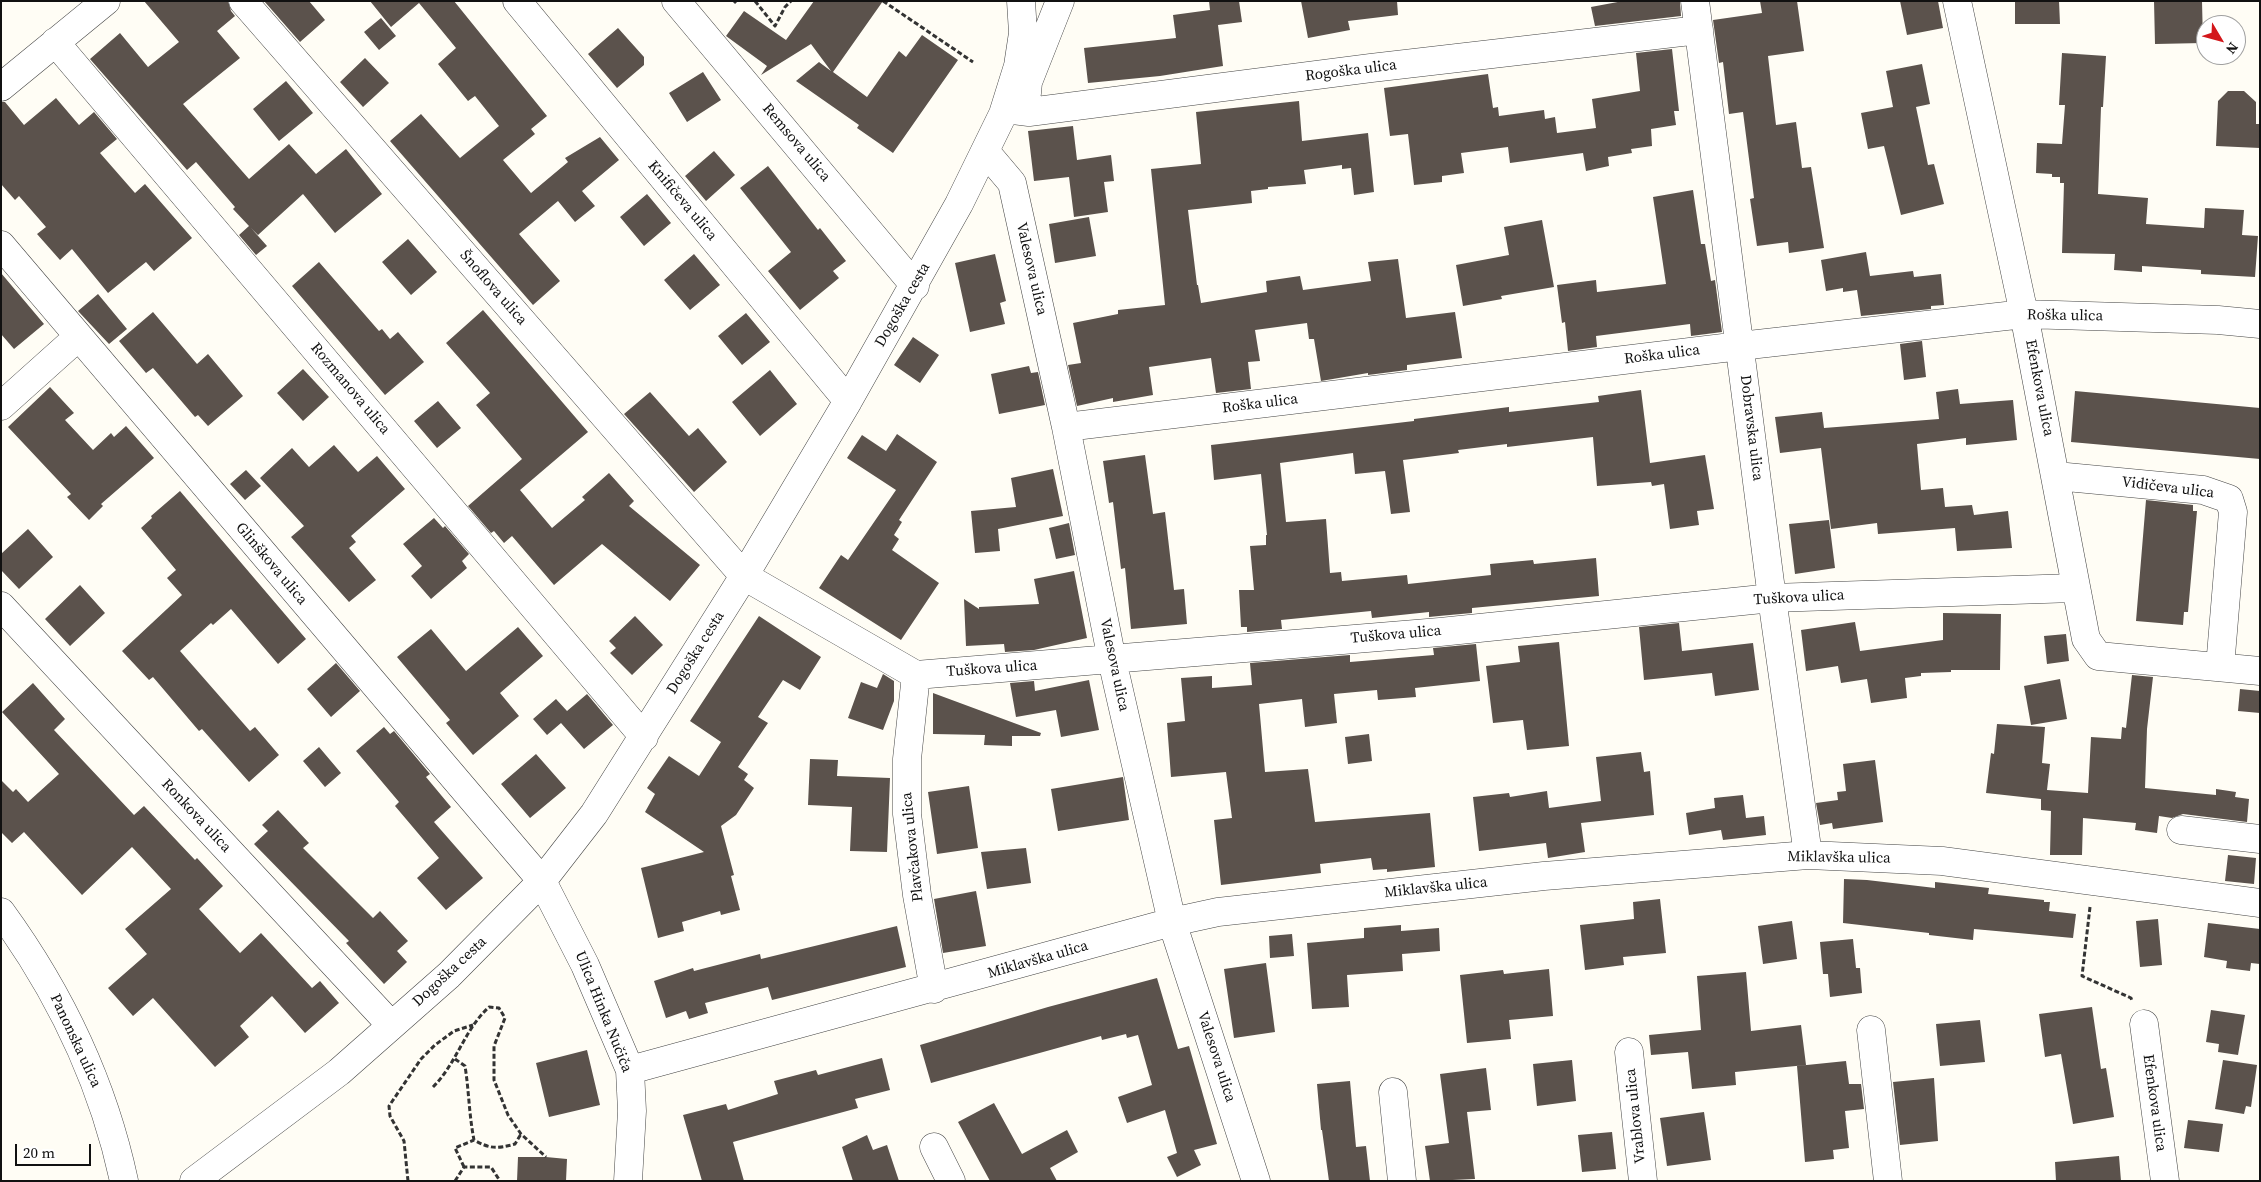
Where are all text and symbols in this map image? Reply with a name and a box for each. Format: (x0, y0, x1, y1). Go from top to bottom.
north arrow (2196, 15, 2246, 65)
text: N (2221, 38, 2243, 59)
street label: Rogoška ulica (1304, 56, 1398, 86)
street label: Remsova ulica (758, 100, 834, 186)
street label: Knifičeva ulica (643, 157, 721, 245)
street label: Valesova ulica (1012, 221, 1050, 317)
street label: Šnoflova ulica (456, 247, 530, 329)
street label: Dogoška cesta (872, 260, 934, 350)
street label: Roška ulica (2027, 306, 2103, 326)
street label: Efenkova ulica (2021, 338, 2057, 438)
street label: Rozmanova ulica (306, 339, 394, 439)
street label: Roška ulica (1623, 341, 1701, 369)
street label: Dobravska ulica (1736, 374, 1766, 482)
street label: Roška ulica (1221, 390, 1299, 418)
street label: Vidičeva ulica (2121, 473, 2215, 503)
street label: Glinškova ulica (231, 519, 311, 609)
street label: Tuškova ulica (1753, 587, 1845, 609)
street label: Dogoška cesta (663, 608, 729, 698)
street label: Valesova ulica (1095, 617, 1133, 713)
street label: Tuškova ulica (1350, 622, 1442, 648)
street label: Tuškova ulica (946, 657, 1038, 681)
street label: Ronkova ulica (157, 775, 235, 857)
street label: Plavčakova ulica (898, 791, 928, 903)
street label: Miklavška ulica (1787, 848, 1891, 868)
street label: Miklavška ulica (1384, 874, 1488, 902)
street label: Dogoška cesta (409, 933, 491, 1011)
street label: Miklavška ulica (986, 937, 1090, 983)
street label: Ulica Hinka Nučiča (570, 949, 636, 1075)
street label: Panonska ulica (45, 991, 105, 1091)
street label: Valesova ulica (1193, 1009, 1239, 1105)
street label: Efenkova ulica (2138, 1053, 2170, 1153)
street label: Vrablova ulica (1622, 1068, 1650, 1164)
scale bar (18, 1134, 94, 1166)
text: 20 m (23, 1142, 55, 1163)

